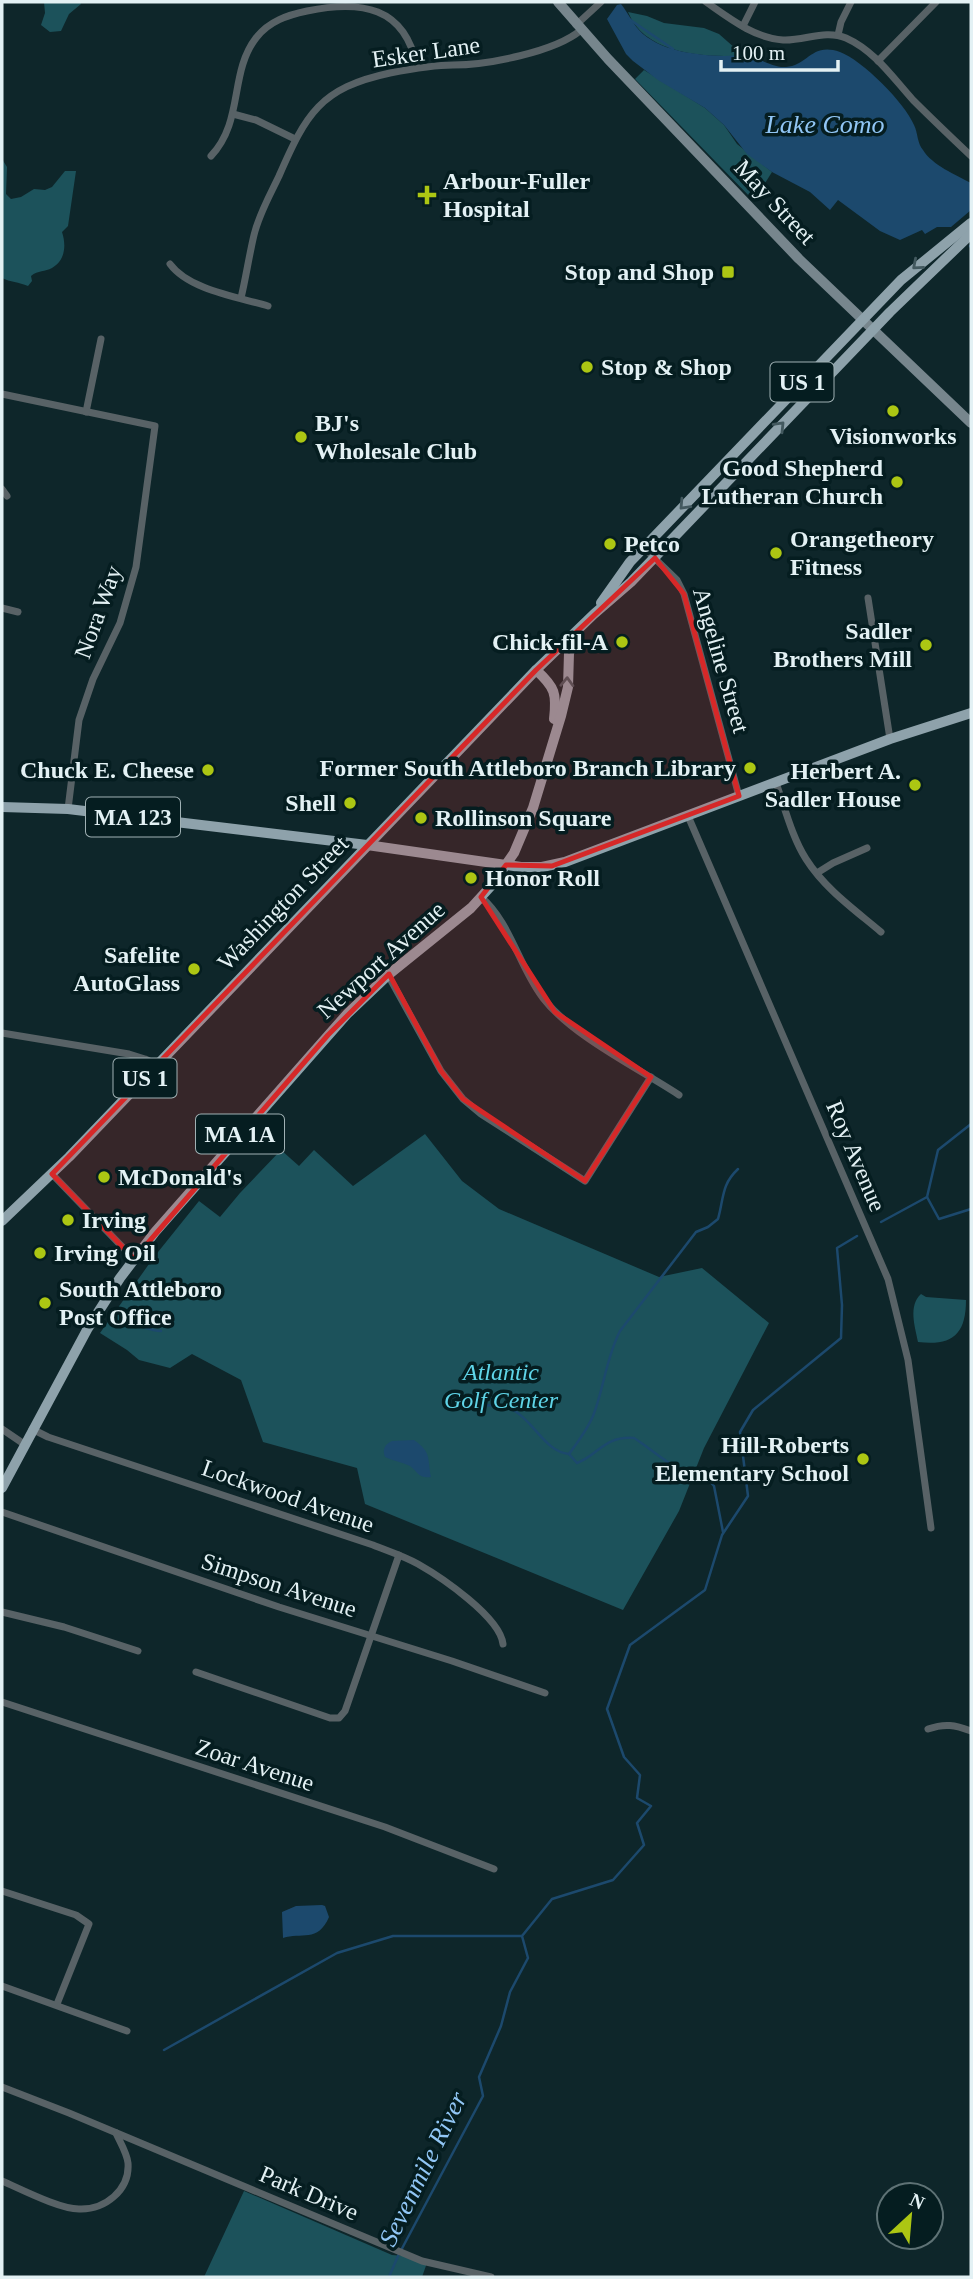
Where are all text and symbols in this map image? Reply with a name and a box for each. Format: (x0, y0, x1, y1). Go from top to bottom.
scale bar (721, 28, 838, 72)
street label: Esker Lane (370, 32, 482, 72)
text: 100 m (732, 41, 785, 65)
water label: Lake Como (764, 110, 885, 139)
street label: May Street (729, 154, 821, 250)
place label: Arbour-Fuller Hospital (443, 168, 590, 222)
marker: Arbour-Fuller Hospital (417, 185, 437, 205)
one-way arrow (913, 257, 926, 269)
place label: Stop and Shop (565, 259, 714, 285)
marker: Stop and Shop (720, 264, 736, 280)
place label: Stop & Shop (601, 354, 732, 380)
marker: Stop & Shop (579, 359, 595, 375)
road number: US 1 (770, 362, 834, 402)
marker: Visionworks (885, 403, 901, 419)
place label: BJ's Wholesale Club (315, 410, 477, 464)
one-way arrow (771, 421, 784, 434)
place label: Visionworks (829, 423, 957, 449)
marker: BJ's Wholesale Club (293, 429, 309, 445)
place label: Good Shepherd Lutheran Church (701, 455, 884, 509)
marker: Good Shepherd Lutheran Church (889, 474, 905, 490)
one-way arrow (680, 497, 693, 510)
place label: Orangetheory Fitness (790, 526, 934, 580)
place label: Petco (624, 531, 680, 557)
marker: Petco (602, 536, 618, 552)
marker: Orangetheory Fitness (768, 545, 784, 561)
street label: Nora Way (69, 562, 127, 662)
street label: Angeline Street (688, 584, 754, 736)
place label: Sadler Brothers Mill (773, 618, 912, 672)
place label: Chick-fil-A (492, 629, 609, 655)
marker: Chick-fil-A (614, 634, 630, 650)
marker: Sadler Brothers Mill (918, 637, 934, 653)
one-way arrow (560, 676, 575, 687)
place label: Former South Attleboro Branch Library (320, 755, 736, 781)
place label: Chuck E. Cheese (20, 757, 194, 783)
place label: Herbert A. Sadler House (765, 758, 901, 812)
marker: Former South Attleboro Branch Library (742, 760, 758, 776)
marker: Chuck E. Cheese (200, 762, 216, 778)
marker: Herbert A. Sadler House (907, 777, 923, 793)
place label: Shell (285, 790, 336, 816)
marker: Shell (342, 795, 358, 811)
road number: MA 123 (86, 797, 180, 836)
place label: Rollinson Square (435, 805, 612, 831)
marker: Rollinson Square (413, 810, 429, 826)
street label: Washington Street (213, 830, 354, 975)
place label: Honor Roll (485, 865, 600, 891)
marker: Honor Roll (463, 870, 479, 886)
street label: Newport Avenue (312, 896, 450, 1024)
place label: Safelite AutoGlass (73, 942, 180, 996)
marker: Safelite AutoGlass (186, 961, 202, 977)
road number: US 1 (114, 1058, 176, 1098)
street label: Roy Avenue (821, 1097, 891, 1215)
road number: MA 1A (196, 1114, 284, 1154)
place label: McDonald's (118, 1164, 242, 1190)
marker: McDonald's (96, 1169, 112, 1185)
place label: Irving (82, 1207, 146, 1233)
marker: Irving (60, 1212, 76, 1228)
place label: Irving Oil (54, 1240, 156, 1266)
marker: Irving Oil (32, 1245, 48, 1261)
place label: South Attleboro Post Office (59, 1276, 222, 1330)
marker: South Attleboro Post Office (37, 1295, 53, 1311)
park label: Atlantic Golf Center (444, 1359, 559, 1413)
place label: Hill-Roberts Elementary School (655, 1432, 849, 1486)
marker: Hill-Roberts Elementary School (855, 1451, 871, 1467)
street label: Lockwood Avenue (199, 1454, 377, 1538)
street label: Simpson Avenue (198, 1548, 360, 1622)
street label: Zoar Avenue (193, 1734, 317, 1796)
water label: Sevenmile River (373, 2086, 473, 2251)
street label: Park Drive (256, 2161, 362, 2225)
north arrow (875, 2181, 945, 2251)
text: N (906, 2189, 928, 2214)

